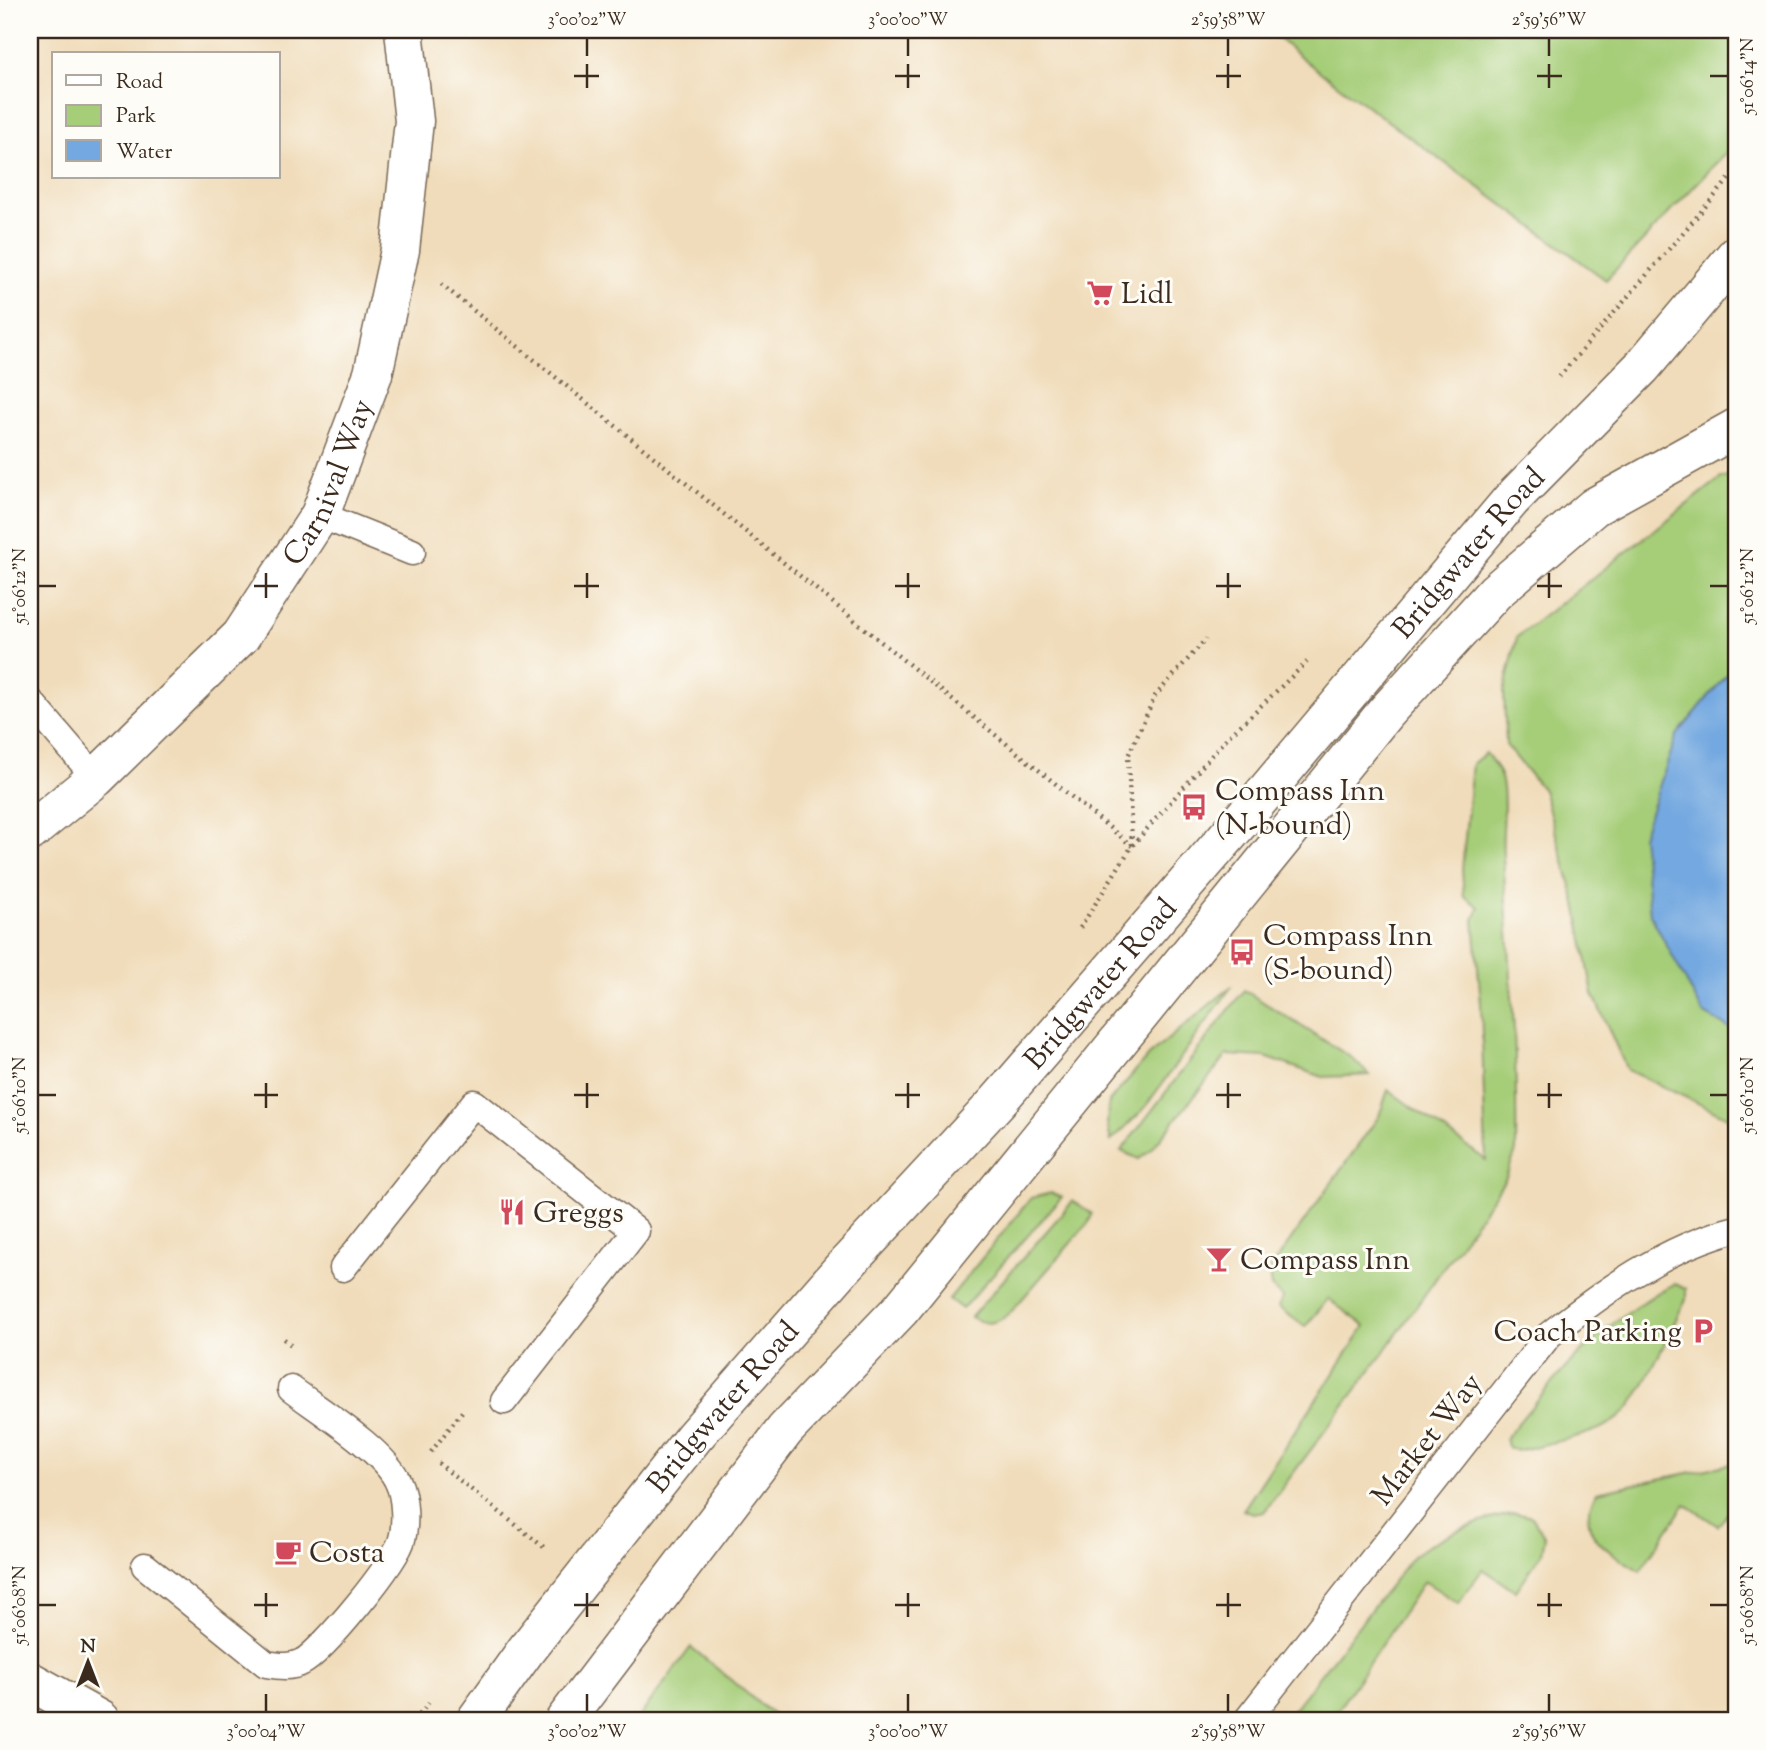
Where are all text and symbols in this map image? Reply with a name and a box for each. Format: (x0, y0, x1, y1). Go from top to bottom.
text: 3°00'02"W (548, 8, 626, 34)
text: 3°00'00"W (868, 8, 948, 34)
text: 2°59'58"W (1191, 8, 1265, 34)
text: 2°59'56"W (1512, 8, 1586, 34)
text: 51°06'14"N (1736, 38, 1762, 115)
legend (52, 52, 280, 178)
text: Road (116, 68, 163, 98)
text: Park (116, 102, 157, 132)
text: Water (116, 138, 173, 168)
place label: Lidl (1121, 274, 1173, 317)
supermarket icon: Lidl (1085, 278, 1115, 308)
street label: Carnival Way (273, 393, 386, 575)
street label: Bridgwater Road (1384, 458, 1556, 650)
text: 51°06'12"N (8, 548, 34, 625)
text: 51°06'12"N (1736, 548, 1762, 625)
place label: Compass Inn (N-bound) (1215, 771, 1385, 848)
bus stop icon: Compass Inn (N-bound) (1179, 792, 1209, 822)
street label: Bridgwater Road (1015, 890, 1188, 1080)
place label: Compass Inn (S-bound) (1263, 916, 1433, 993)
bus stop icon: Compass Inn (S-bound) (1227, 937, 1257, 967)
text: 51°06'10"N (8, 1057, 34, 1134)
text: 51°06'10"N (1736, 1057, 1762, 1134)
place label: Greggs (533, 1193, 624, 1236)
restaurant icon: Greggs (497, 1197, 527, 1227)
place label: Compass Inn (1240, 1240, 1410, 1283)
bar icon: Compass Inn (1204, 1244, 1234, 1274)
street label: Bridgwater Road (638, 1312, 811, 1504)
place label: Coach Parking (1493, 1312, 1682, 1355)
parking icon: Coach Parking (1688, 1316, 1718, 1346)
street label: Market Way (1362, 1365, 1494, 1516)
place label: Costa (309, 1533, 385, 1576)
cafe icon: Costa (273, 1537, 303, 1567)
text: 51°06'08"N (8, 1565, 34, 1646)
text: 51°06'08"N (1736, 1565, 1762, 1646)
north arrow (52, 1628, 122, 1698)
text: N (80, 1634, 96, 1661)
text: 3°00'04"W (227, 1720, 305, 1746)
text: 3°00'02"W (548, 1720, 626, 1746)
text: 3°00'00"W (868, 1720, 948, 1746)
text: 2°59'58"W (1191, 1720, 1265, 1746)
text: 2°59'56"W (1512, 1720, 1586, 1746)

